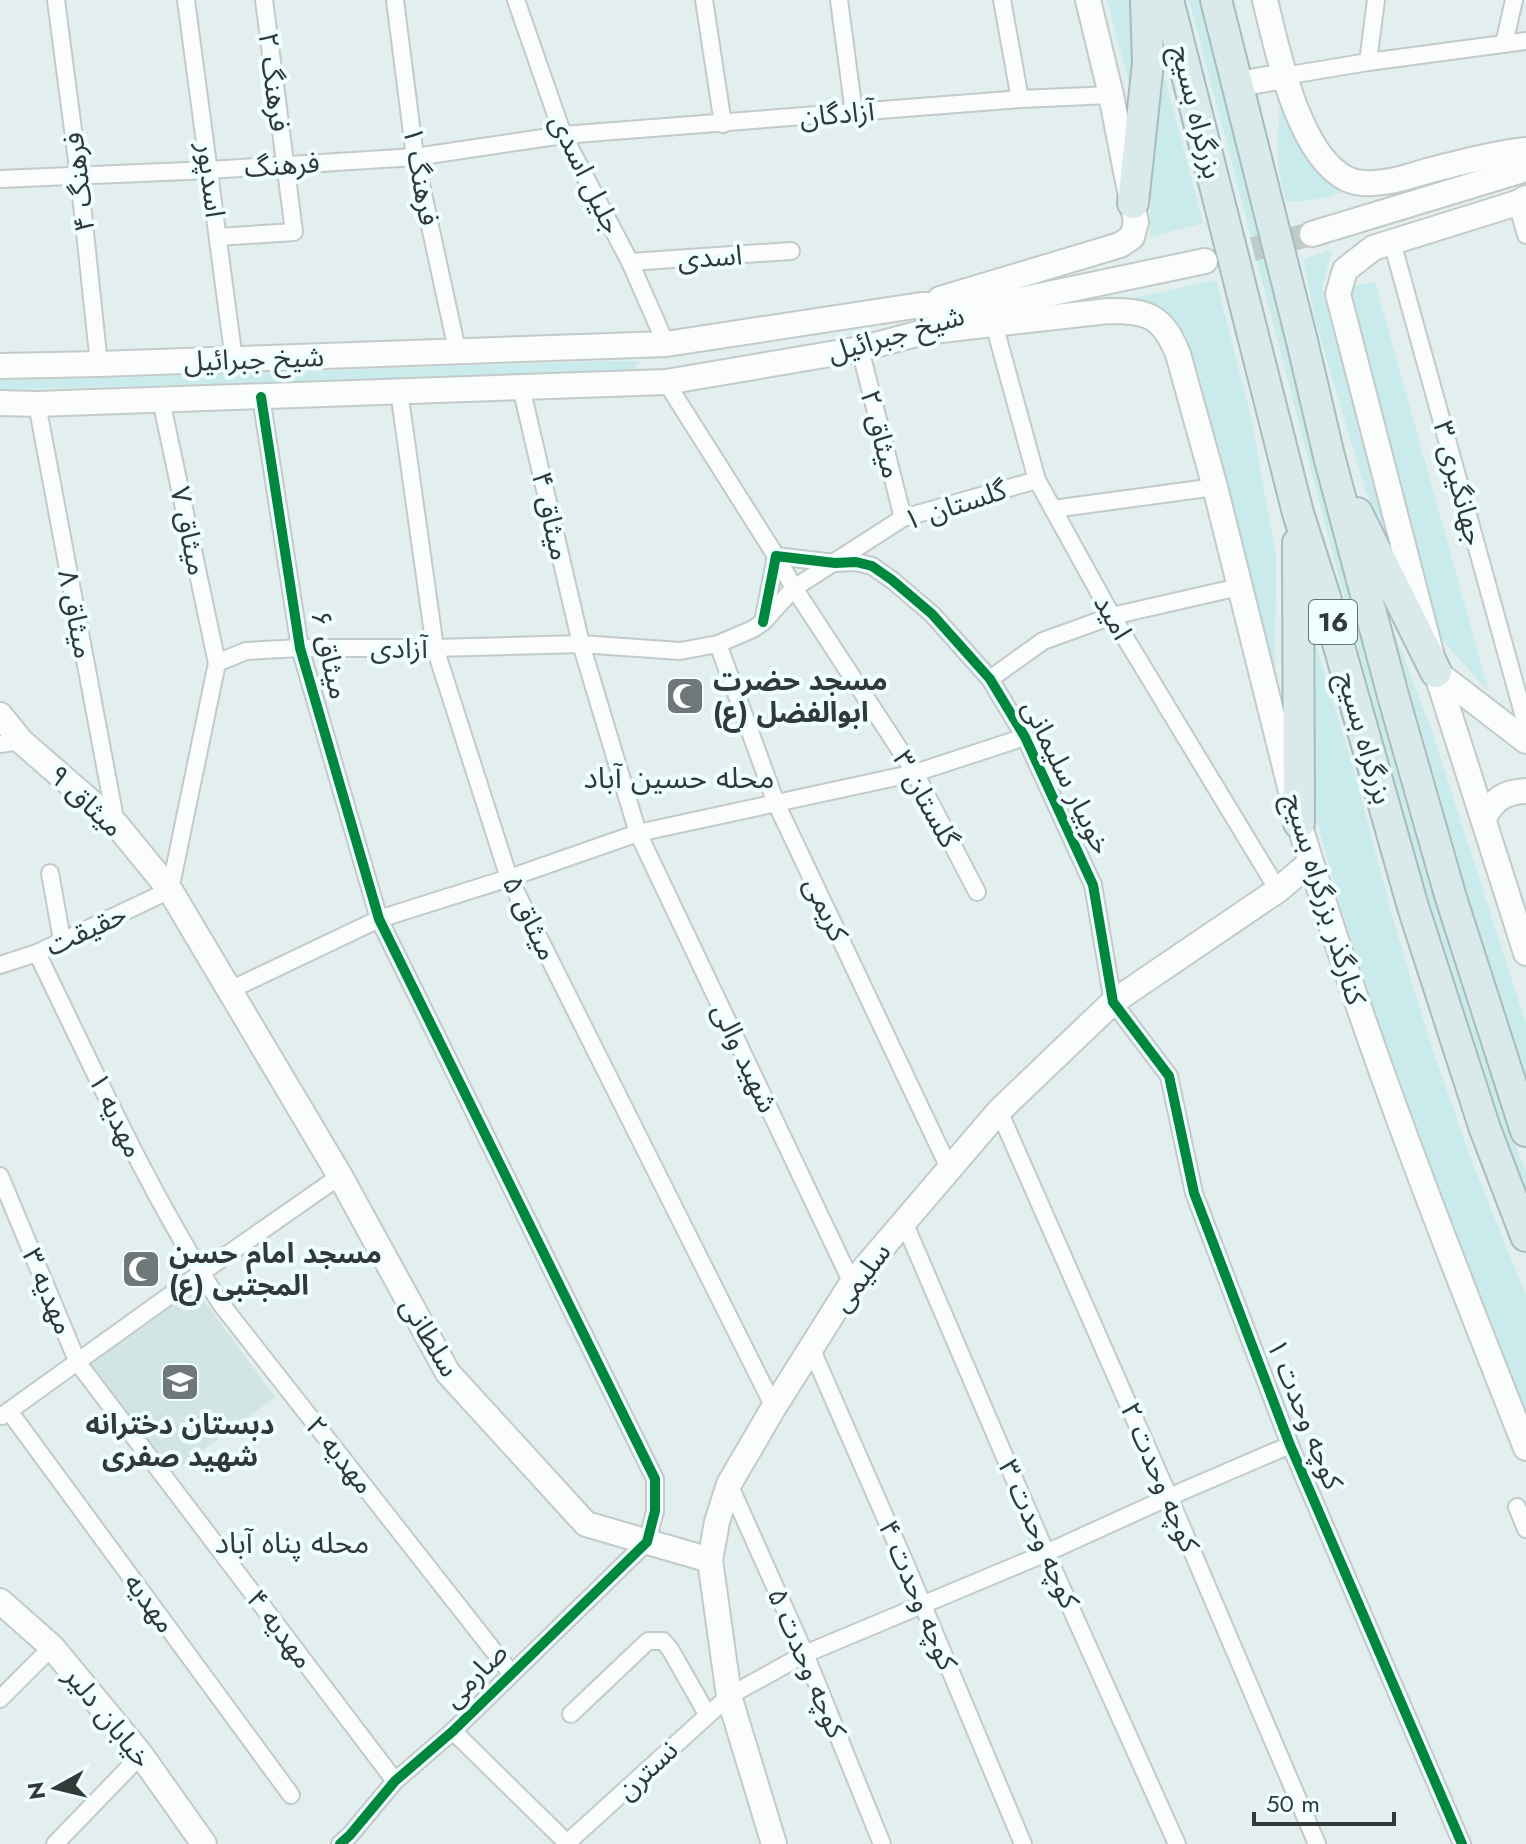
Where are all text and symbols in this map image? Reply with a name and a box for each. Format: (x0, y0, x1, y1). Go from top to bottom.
street label: فرهنگ ۲ (248, 30, 300, 134)
street label: بزرگراه بسیج (1161, 41, 1233, 183)
street label: آزادگان (798, 90, 878, 138)
street label: جلیل اسدی (539, 107, 633, 241)
street label: فرهنگ ۱ (392, 123, 450, 229)
street label: فرهنگ ۴ (53, 130, 105, 234)
street label: اسدپور (186, 139, 236, 220)
street label: فرهنگ (243, 142, 321, 188)
street label: اسدی (676, 234, 744, 280)
street label: شیخ جبرائیل (823, 295, 969, 373)
street label: شیخ جبرائیل (183, 336, 325, 382)
street label: میثاق ۲ (850, 385, 912, 483)
street label: جهانگیری ۳ (1423, 416, 1495, 550)
street label: میثاق ۴ (521, 468, 581, 564)
street label: گلستان ۱ (898, 469, 1012, 541)
street label: میثاق ۷ (160, 483, 218, 579)
street label: میثاق ۸ (47, 566, 105, 662)
street label: امید (1084, 587, 1142, 647)
road number: 16 (1309, 600, 1357, 644)
street label: میثاق ۶ (300, 607, 360, 703)
street label: آزادی (370, 628, 430, 669)
place label: مسجد حضرت ابوالفضل (ع) (713, 660, 888, 733)
street label: بزرگراه بسیج (1327, 667, 1403, 809)
mosque icon: مسجد حضرت ابوالفضل (ع) (664, 675, 706, 717)
street label: خوبیار سلیمانی (1012, 693, 1122, 861)
street label: گلستان ۳ (882, 743, 970, 856)
street label: میثاق ۹ (39, 755, 133, 847)
district label: محله حسین آباد (584, 756, 774, 799)
street label: کنارگذر بزرگراه بسیج (1273, 788, 1377, 1010)
street label: میثاق ۵ (492, 869, 568, 967)
street label: کریمی (793, 870, 859, 948)
street label: حقیقت (39, 893, 133, 967)
street label: شهید والی (702, 996, 788, 1120)
street label: مهدیه ۱ (78, 1065, 154, 1165)
place label: مسجد امام حسن المجتبی (ع) (169, 1233, 382, 1306)
street label: سلیمی (821, 1234, 901, 1320)
street label: مهدیه ۳ (12, 1241, 84, 1341)
mosque icon: مسجد امام حسن المجتبی (ع) (120, 1248, 162, 1290)
street label: سلطانی (390, 1289, 470, 1385)
street label: کوچه وحدت ۱ (1256, 1332, 1354, 1496)
school or university icon: دبستان دخترانه شهید صفری (159, 1361, 201, 1403)
street label: کوچه وحدت ۲ (1110, 1396, 1210, 1559)
place label: دبستان دخترانه شهید صفری (86, 1404, 274, 1477)
street label: مهدیه ۲ (296, 1407, 384, 1503)
street label: کوچه وحدت ۳ (988, 1453, 1090, 1616)
street label: کوچه وحدت ۴ (868, 1514, 968, 1677)
district label: محله پناه آباد (215, 1521, 369, 1564)
street label: مهدیه (114, 1564, 186, 1642)
street label: مهدیه ۴ (236, 1581, 324, 1677)
street label: کوچه وحدت ۵ (757, 1582, 857, 1745)
street label: صارمی (433, 1633, 517, 1717)
street label: خیابان دلیر (54, 1656, 162, 1777)
street label: نسترن (607, 1730, 687, 1810)
north arrow (16, 1748, 96, 1828)
scale bar (1254, 1776, 1394, 1826)
text: N (19, 1780, 53, 1802)
text: 50 m (1266, 1786, 1320, 1821)

